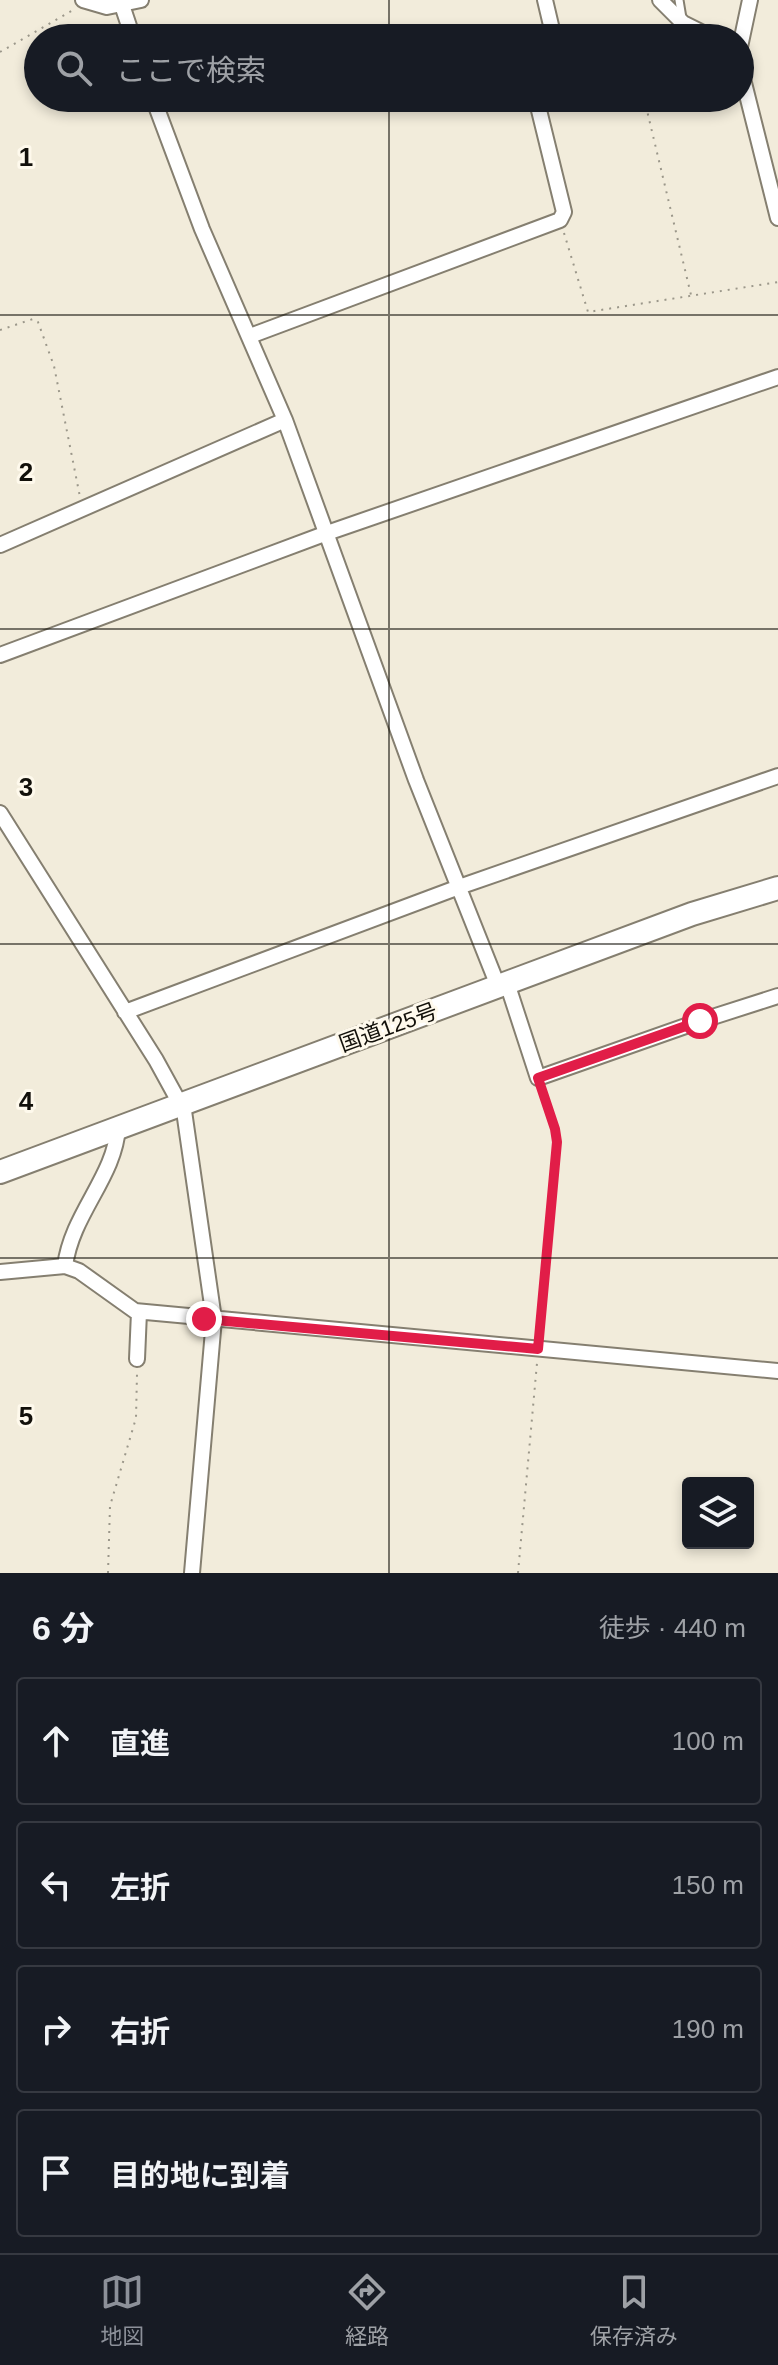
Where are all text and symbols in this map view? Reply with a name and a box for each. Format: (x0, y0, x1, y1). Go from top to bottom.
search box (24, 24, 754, 112)
icon: search (52, 46, 96, 90)
text: ここで検索 (116, 54, 266, 87)
text: 1 (19, 142, 33, 172)
text: 2 (19, 457, 33, 487)
text: 3 (19, 772, 33, 802)
street label: 国道125号 (336, 998, 441, 1057)
route start (682, 1003, 718, 1039)
text: 4 (19, 1086, 34, 1116)
route end (186, 1301, 222, 1337)
text: 5 (19, 1401, 33, 1431)
map controls (682, 1477, 754, 1549)
button: layers (682, 1477, 754, 1549)
text: 6 分 (32, 1609, 94, 1647)
text: 徒歩 · 440 m (599, 1613, 746, 1643)
icon: ahead (34, 1719, 78, 1763)
text: 100 m (672, 1726, 744, 1756)
text: 直進 (110, 1727, 170, 1760)
icon: left (34, 1863, 78, 1907)
text: 150 m (672, 1870, 744, 1900)
text: 左折 (110, 1871, 170, 1904)
icon: right (34, 2007, 78, 2051)
text: 190 m (672, 2014, 744, 2044)
text: 右折 (110, 2015, 170, 2048)
icon: arrive (34, 2151, 78, 2195)
text: 目的地に到着 (110, 2159, 290, 2192)
tab: 地図 (100, 2270, 144, 2350)
tab: 経路 (345, 2270, 389, 2350)
tab: 保存済み (590, 2270, 678, 2350)

